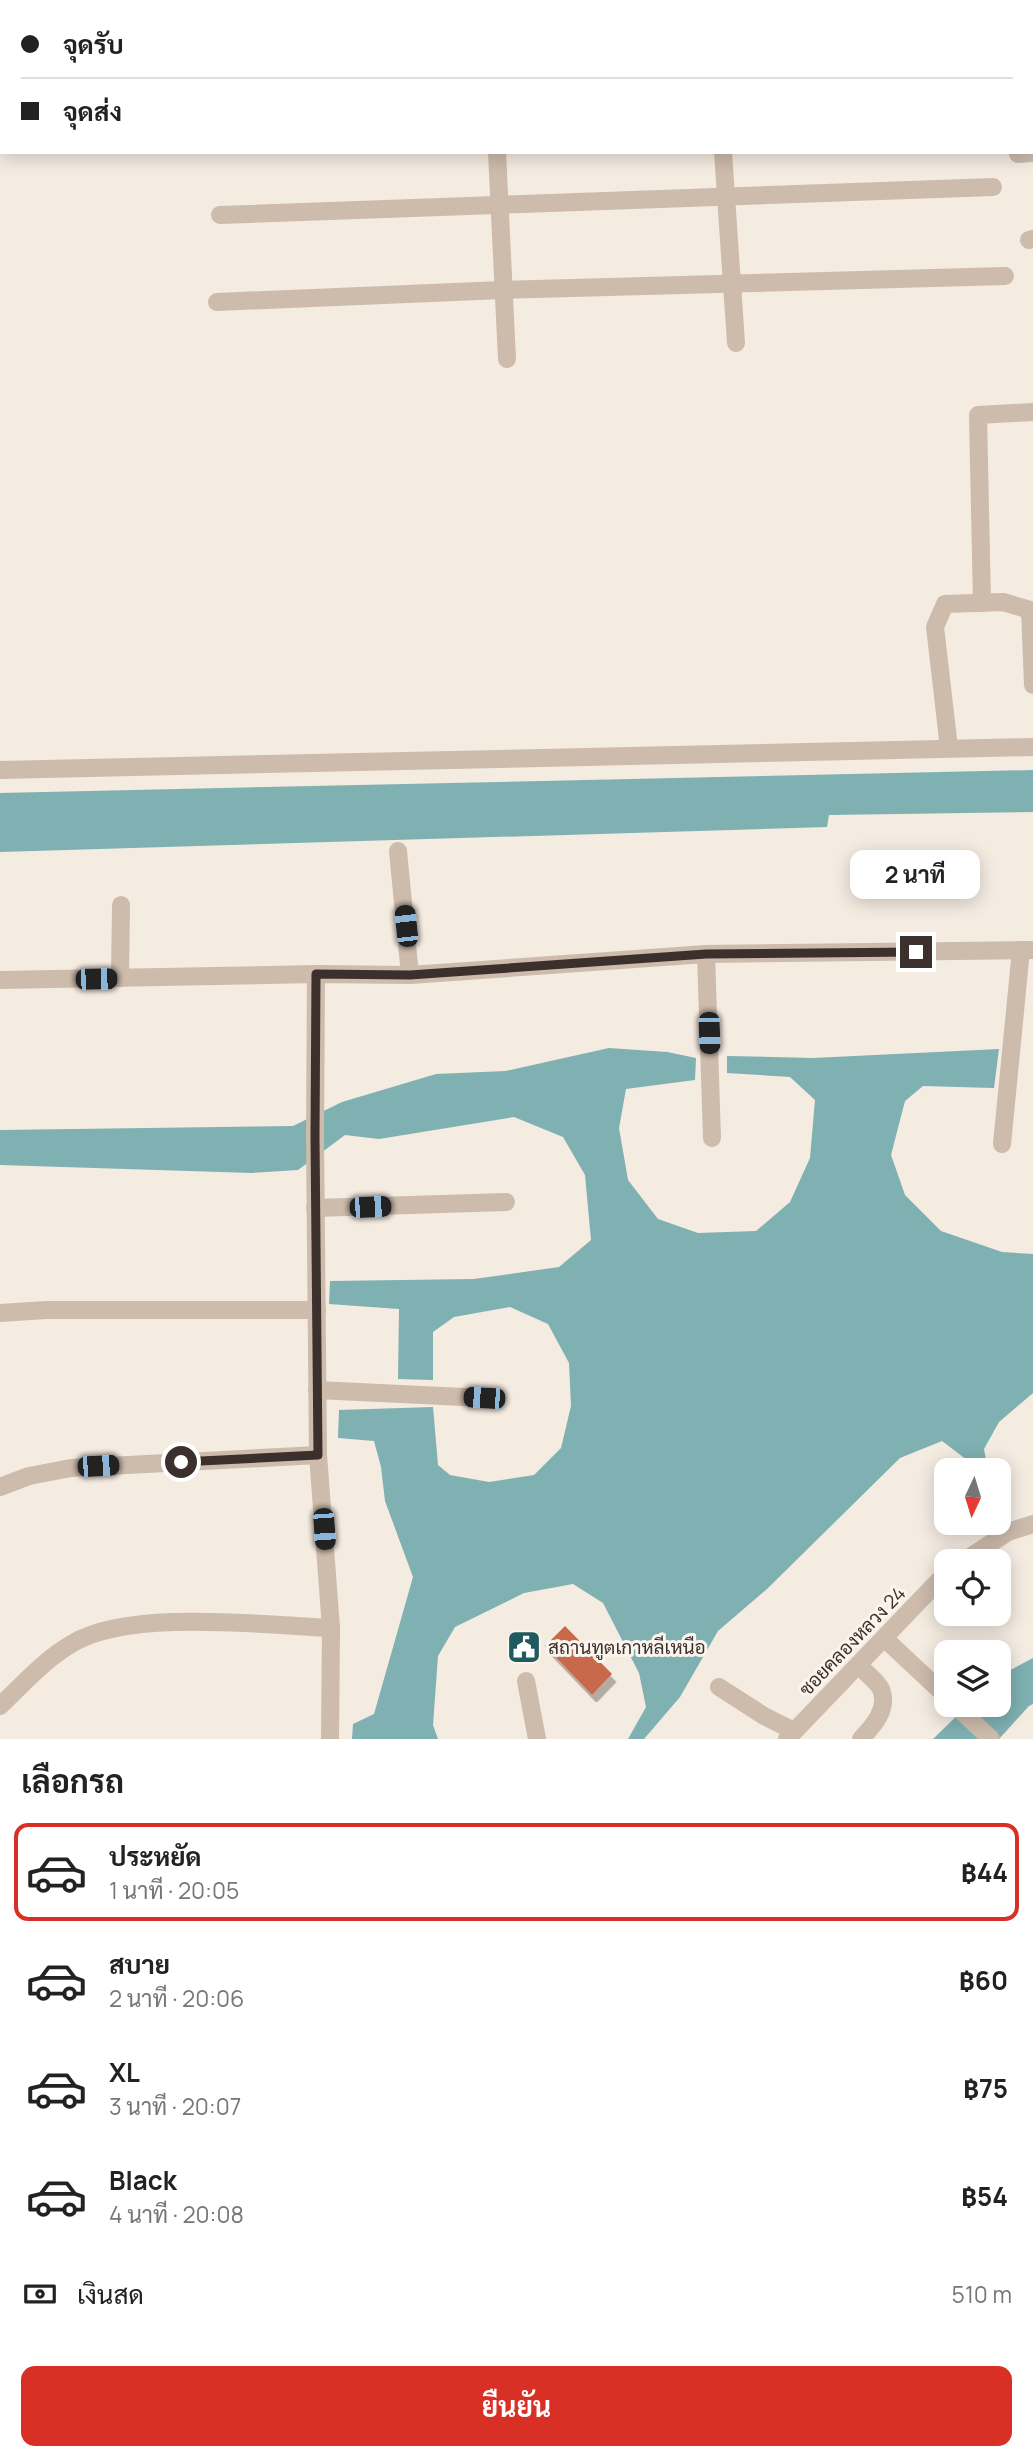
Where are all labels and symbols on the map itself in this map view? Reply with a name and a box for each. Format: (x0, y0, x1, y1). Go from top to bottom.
callout: 2 นาที (851, 850, 981, 900)
car (394, 904, 419, 948)
route end (900, 936, 932, 968)
car (75, 968, 118, 990)
car (698, 1012, 721, 1054)
car (349, 1196, 392, 1218)
car (463, 1386, 506, 1410)
route start (165, 1446, 197, 1478)
car (77, 1454, 120, 1478)
north arrow (934, 1458, 1012, 1535)
car (313, 1507, 336, 1551)
street label: ซอยคลองหลวง 24 (793, 1581, 911, 1701)
public building icon: สถานทูตเกาหลีเหนือ (505, 1628, 543, 1666)
place label: สถานทูตเกาหลีเหนือ (548, 1634, 706, 1661)

